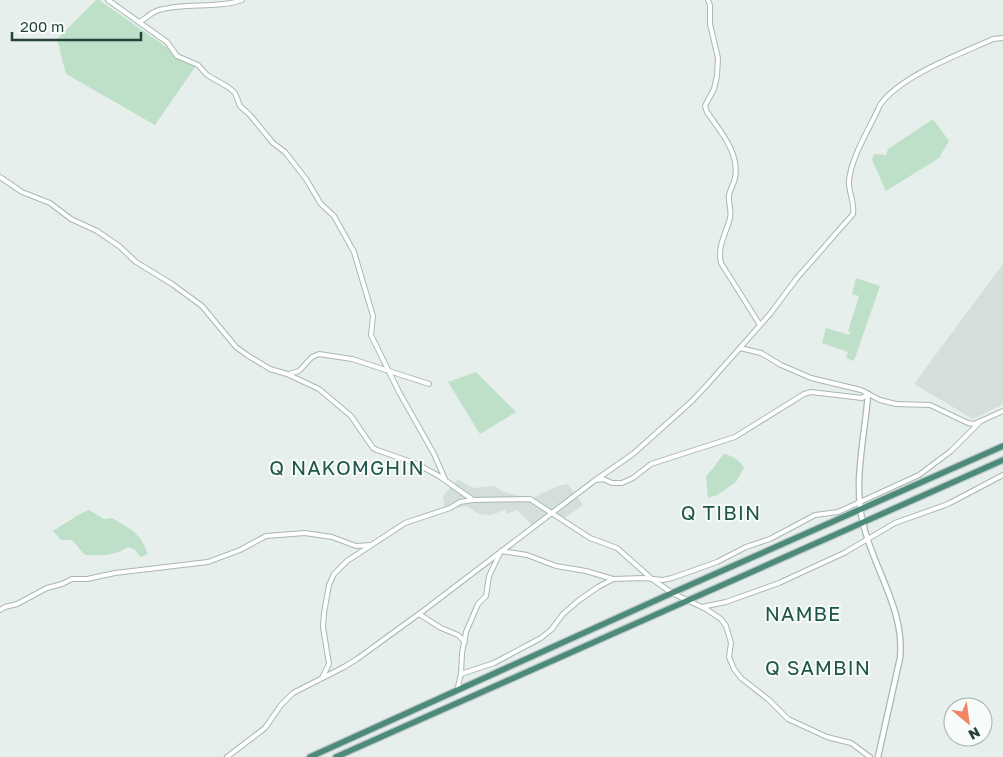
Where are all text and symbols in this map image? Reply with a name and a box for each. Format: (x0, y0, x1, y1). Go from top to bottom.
scale bar (12, 10, 141, 42)
text: 200 m (20, 17, 64, 35)
district label: Q NAKOMGHIN (269, 455, 425, 479)
district label: Q TIBIN (681, 500, 761, 524)
district label: NAMBE (765, 601, 841, 625)
district label: Q SAMBIN (765, 655, 871, 679)
north arrow (943, 697, 993, 747)
text: N (966, 724, 983, 744)

